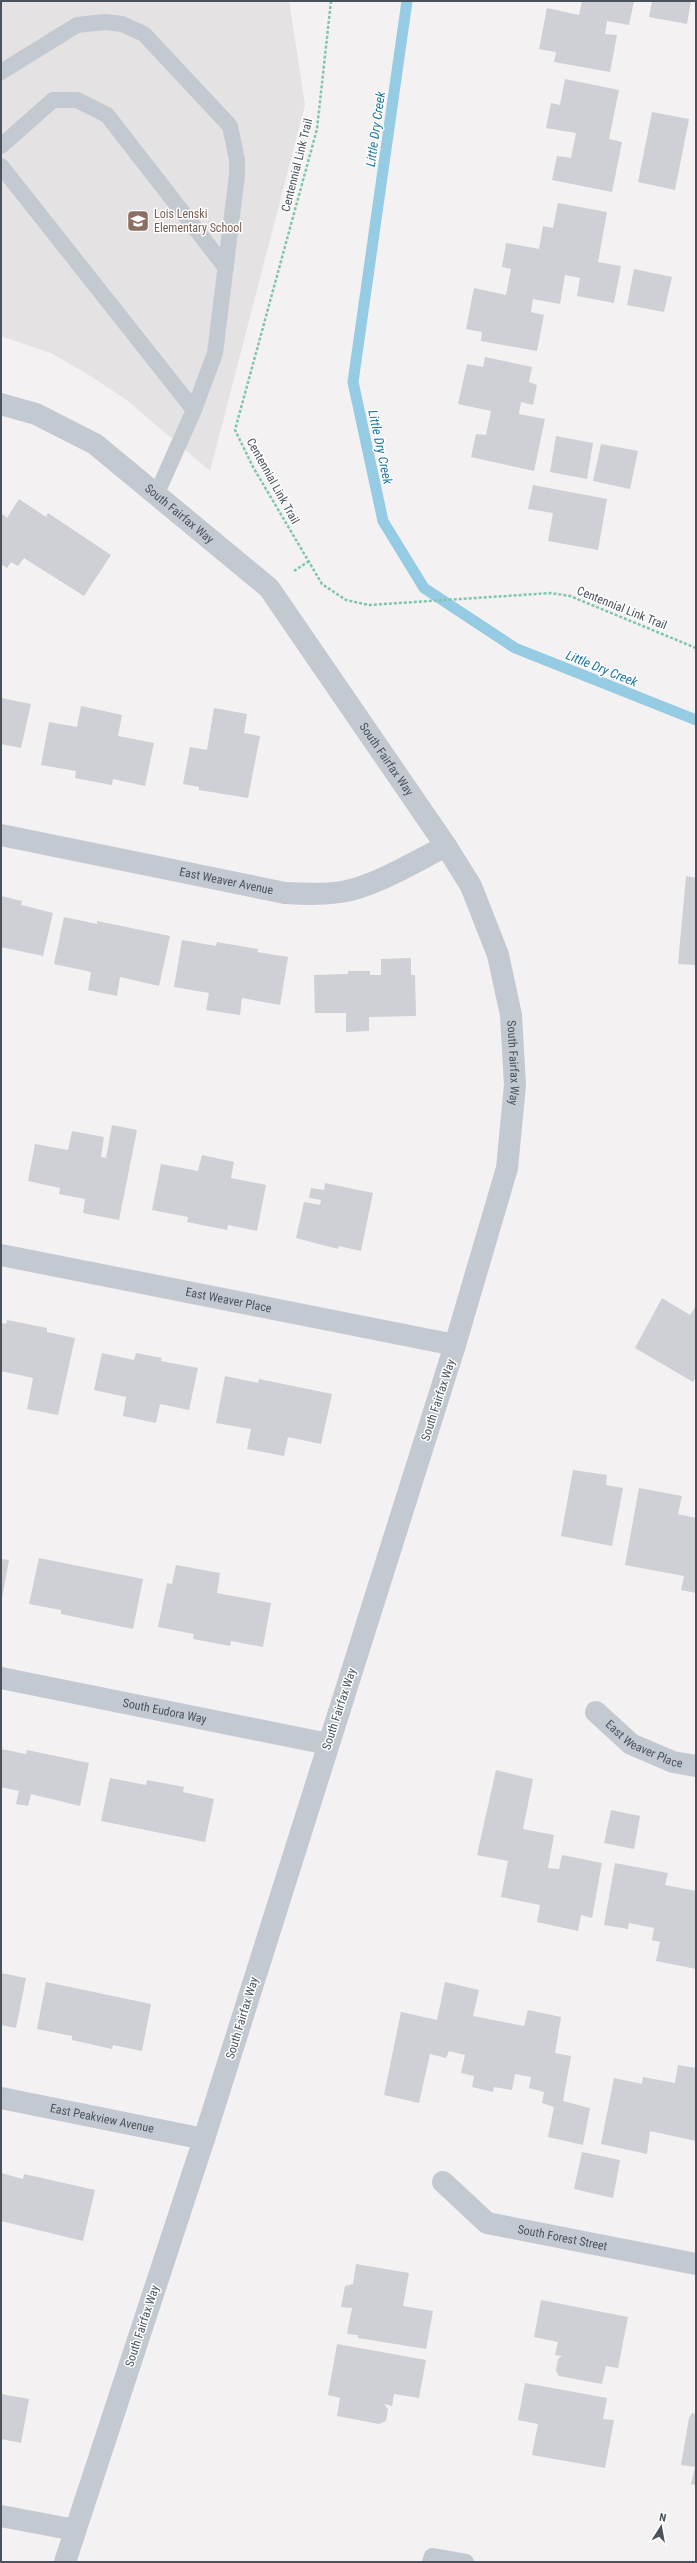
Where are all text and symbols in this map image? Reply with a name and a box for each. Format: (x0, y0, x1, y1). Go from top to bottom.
water label: Little Dry Creek (363, 90, 388, 168)
street label: Centennial Link Trail (279, 117, 315, 213)
place label: Lois Lenski Elementary School (154, 207, 242, 235)
school or university icon: Lois Lenski Elementary School (125, 208, 151, 234)
water label: Little Dry Creek (365, 408, 396, 486)
street label: Centennial Link Trail (244, 436, 302, 526)
street label: South Fairfax Way (142, 481, 217, 546)
street label: Centennial Link Trail (575, 584, 669, 632)
water label: Little Dry Creek (564, 647, 640, 690)
street label: South Fairfax Way (357, 720, 416, 798)
street label: East Weaver Avenue (178, 865, 275, 898)
street label: South Fairfax Way (504, 1020, 522, 1106)
street label: East Weaver Place (184, 1285, 273, 1316)
street label: South Fairfax Way (418, 1357, 458, 1443)
street label: South Fairfax Way (319, 1666, 359, 1752)
street label: South Eudora Way (121, 1696, 208, 1726)
street label: East Weaver Place (603, 1717, 684, 1771)
street label: South Fairfax Way (223, 1975, 261, 2061)
street label: East Peakview Avenue (49, 2101, 155, 2136)
street label: South Forest Street (516, 2222, 609, 2254)
street label: South Fairfax Way (122, 2283, 162, 2369)
north arrow (641, 2507, 681, 2547)
text: N (658, 2511, 668, 2525)

